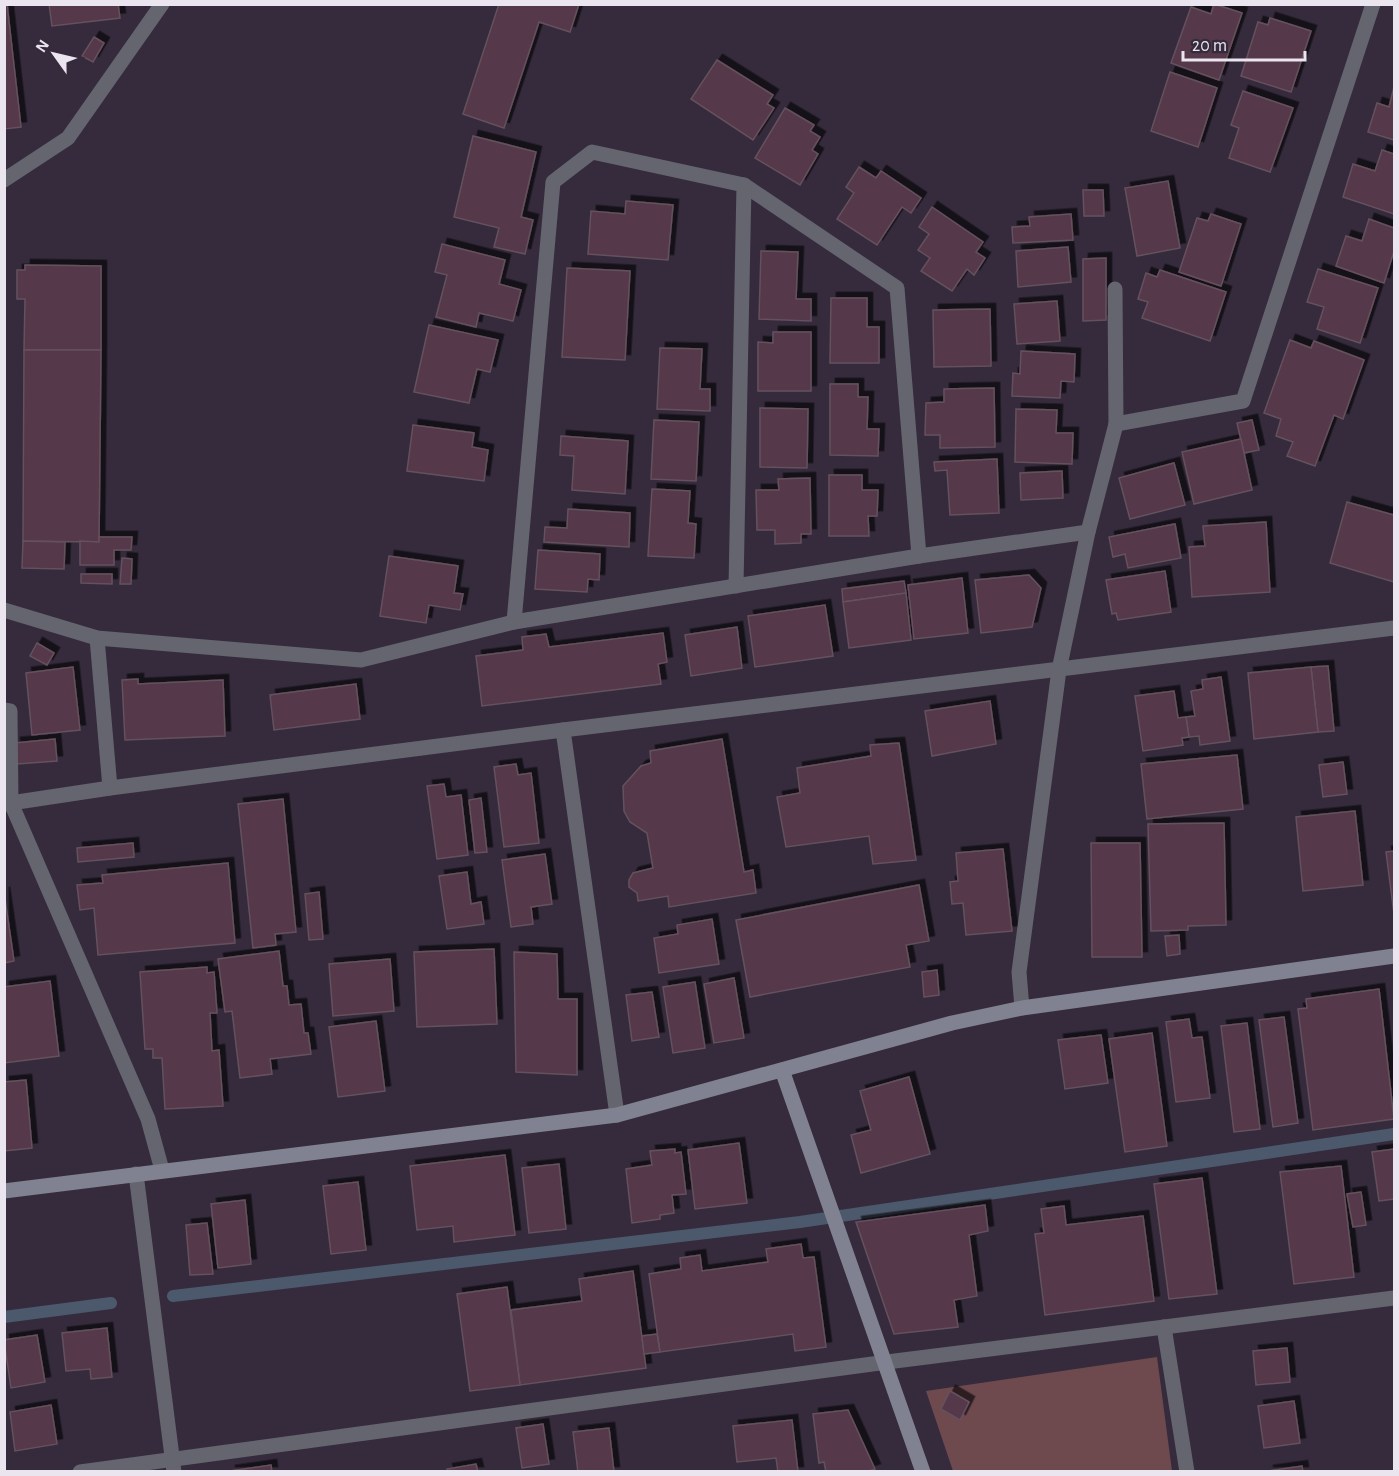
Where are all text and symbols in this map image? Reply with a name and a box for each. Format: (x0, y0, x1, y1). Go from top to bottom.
north arrow (24, 24, 84, 84)
scale bar (1183, 24, 1304, 62)
text: N (33, 37, 52, 55)
text: 20 m (1192, 37, 1227, 55)

